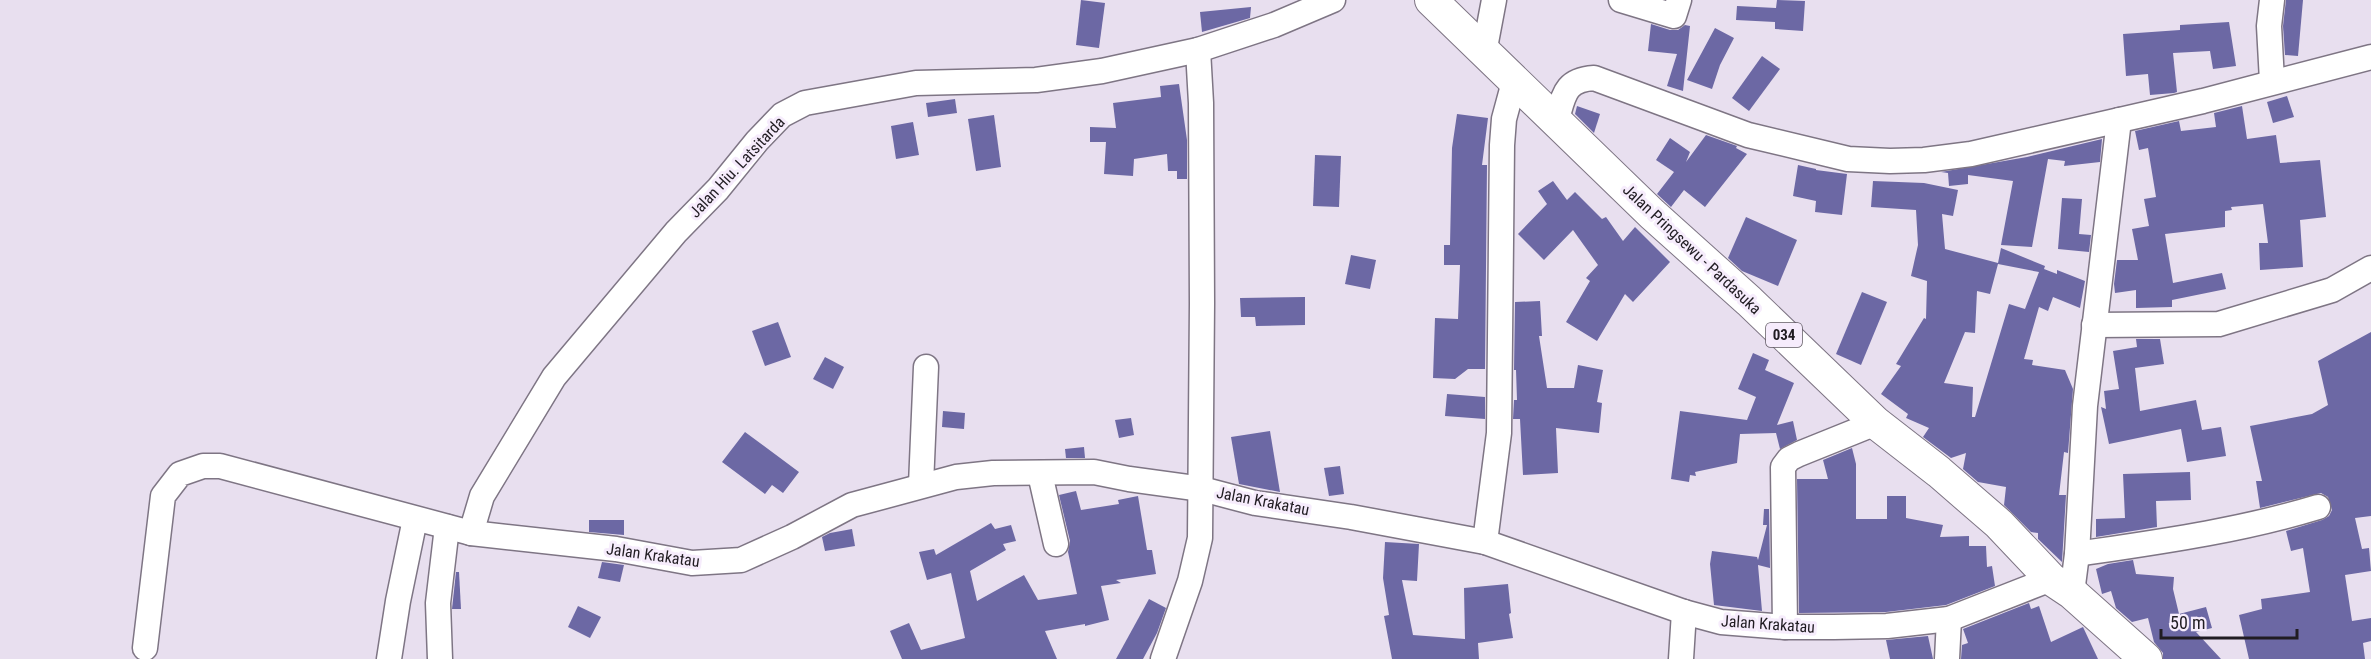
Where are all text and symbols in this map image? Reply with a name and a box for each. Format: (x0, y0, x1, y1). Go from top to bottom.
street label: Jalan Hiu. Latsitarda (685, 113, 789, 221)
street label: Jalan Pringsewu - Pardasuka (1619, 180, 1765, 318)
road number: 034 (1766, 323, 1802, 347)
street label: Jalan Krakatau (1215, 483, 1311, 519)
street label: Jalan Krakatau (605, 539, 701, 571)
scale bar (2161, 602, 2298, 640)
street label: Jalan Krakatau (1720, 611, 1816, 637)
text: 50 m (2170, 612, 2205, 633)

